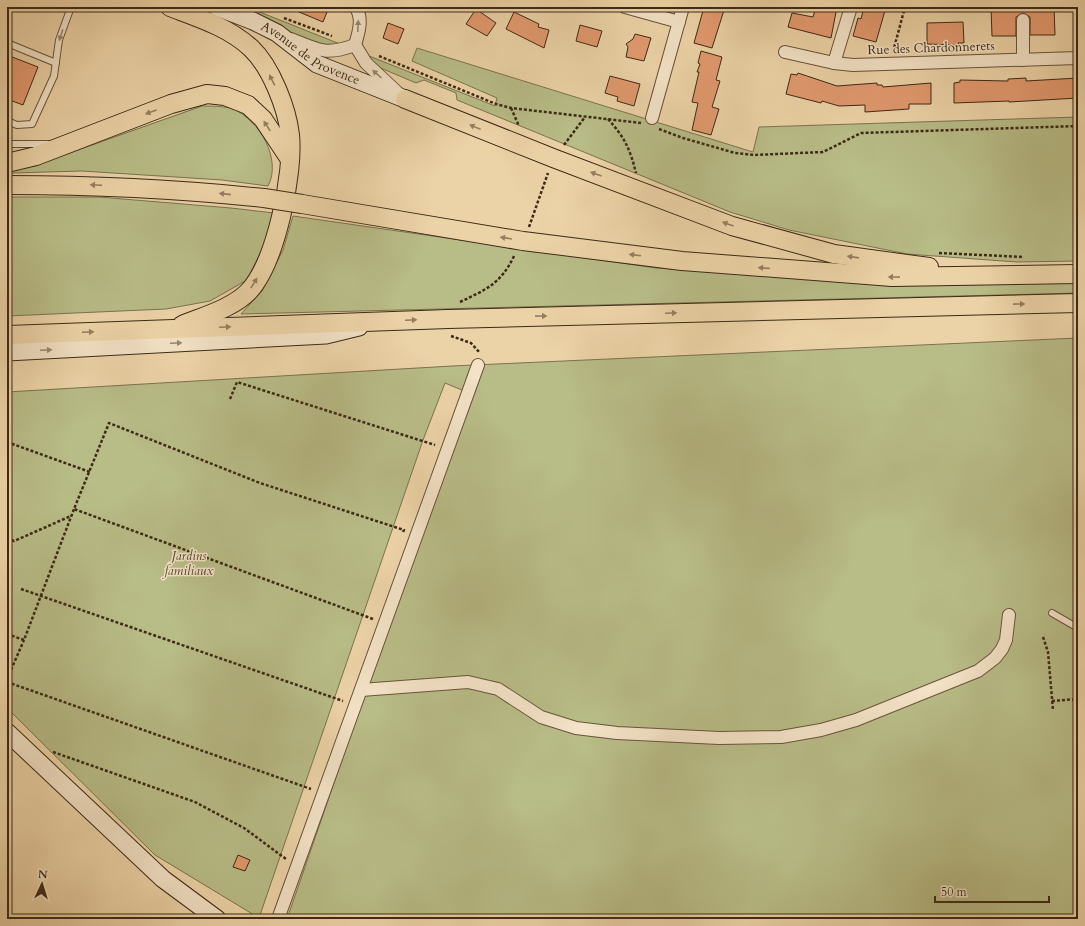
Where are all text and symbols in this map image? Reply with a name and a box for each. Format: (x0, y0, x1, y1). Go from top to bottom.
street label: Avenue de Provence (258, 17, 363, 89)
one-way arrow (355, 20, 362, 32)
one-way arrow (58, 29, 64, 41)
street label: Rue des Chardonnerets (867, 37, 995, 59)
one-way arrow (373, 70, 382, 79)
one-way arrow (269, 74, 276, 86)
one-way arrow (144, 109, 156, 115)
one-way arrow (263, 120, 271, 131)
one-way arrow (468, 123, 480, 129)
one-way arrow (589, 171, 601, 177)
one-way arrow (90, 182, 102, 189)
one-way arrow (219, 191, 231, 198)
one-way arrow (721, 220, 733, 226)
one-way arrow (500, 235, 512, 241)
one-way arrow (629, 252, 641, 258)
one-way arrow (847, 254, 859, 260)
one-way arrow (758, 264, 770, 271)
one-way arrow (888, 273, 900, 280)
one-way arrow (250, 277, 257, 289)
one-way arrow (1013, 301, 1026, 307)
one-way arrow (665, 310, 678, 316)
one-way arrow (535, 313, 547, 320)
one-way arrow (405, 317, 418, 323)
one-way arrow (219, 324, 232, 331)
one-way arrow (82, 329, 94, 336)
one-way arrow (170, 339, 182, 346)
one-way arrow (40, 347, 52, 354)
park label: Jardins familiaux (161, 547, 214, 580)
north arrow (22, 864, 62, 904)
text: N (37, 867, 48, 882)
scale bar (935, 878, 1049, 904)
text: 50 m (941, 884, 968, 900)

